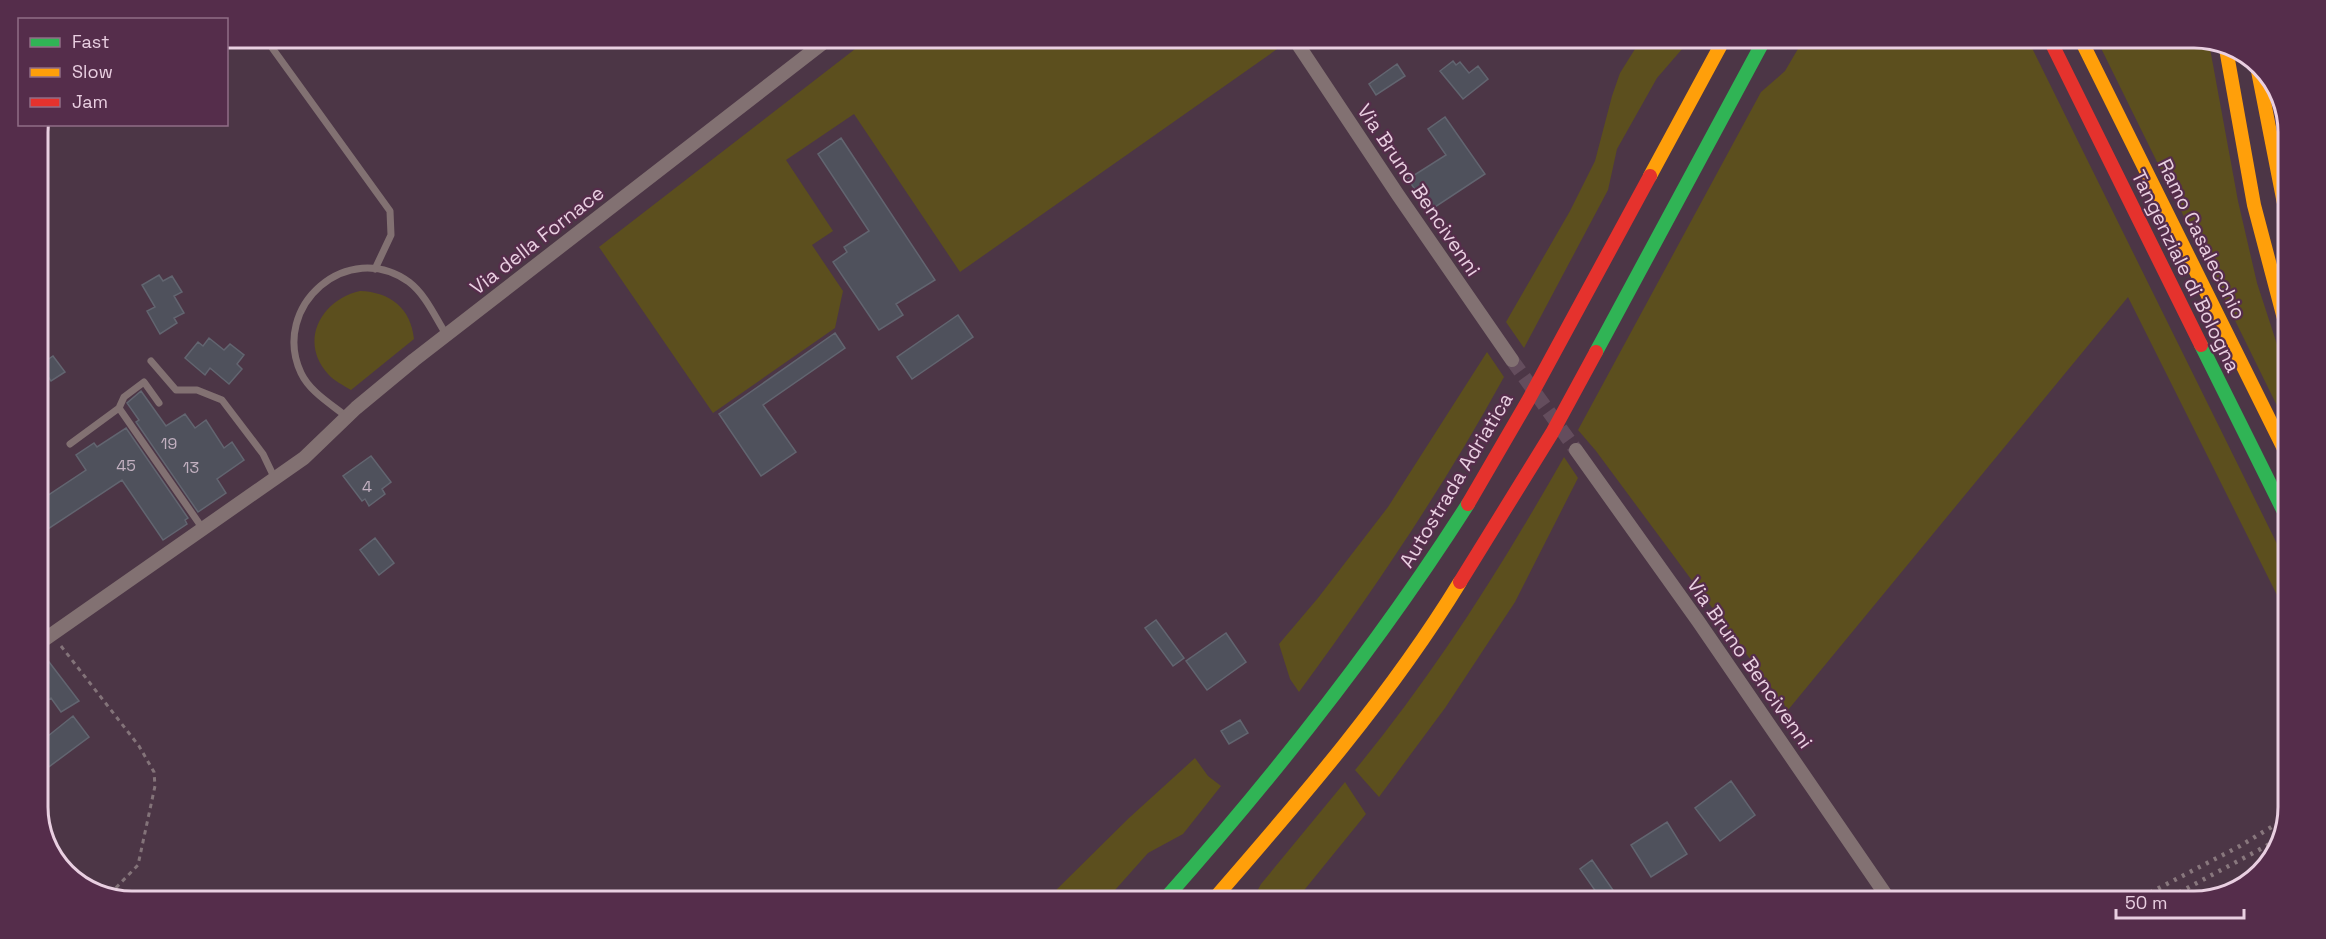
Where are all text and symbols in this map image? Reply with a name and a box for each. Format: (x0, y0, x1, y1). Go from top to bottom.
legend (18, 18, 228, 126)
text: Fast (72, 30, 109, 53)
text: Slow (72, 60, 113, 83)
text: Jam (72, 90, 108, 113)
street label: Via Bruno Bencivenni (1352, 99, 1486, 281)
street label: Ramo Casalecchio (2152, 155, 2252, 323)
street label: Tangenziale di Bologna (2126, 166, 2246, 376)
street label: Via della Fornace (465, 180, 609, 300)
street label: Autostrada Adriatica (1393, 388, 1519, 572)
house number: 19 (161, 433, 177, 454)
house number: 45 (116, 455, 136, 476)
house number: 13 (183, 457, 199, 478)
house number: 4 (362, 476, 372, 497)
street label: Via Bruno Bencivenni (1681, 573, 1819, 753)
scale bar (2116, 882, 2244, 920)
text: 50 m (2125, 891, 2167, 914)

